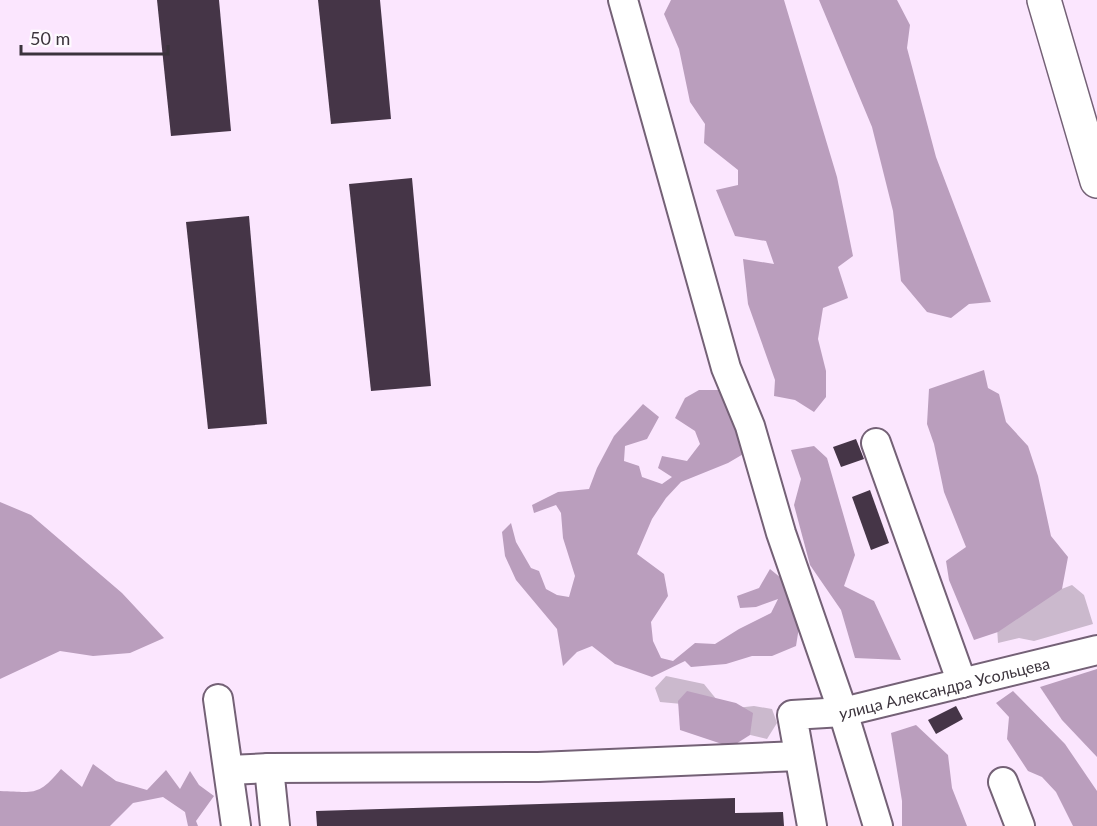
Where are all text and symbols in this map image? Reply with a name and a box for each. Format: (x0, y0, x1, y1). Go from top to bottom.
scale bar (21, 18, 168, 56)
text: 50 m (30, 27, 70, 49)
street label: улица Александра Усольцева (839, 652, 1051, 722)

